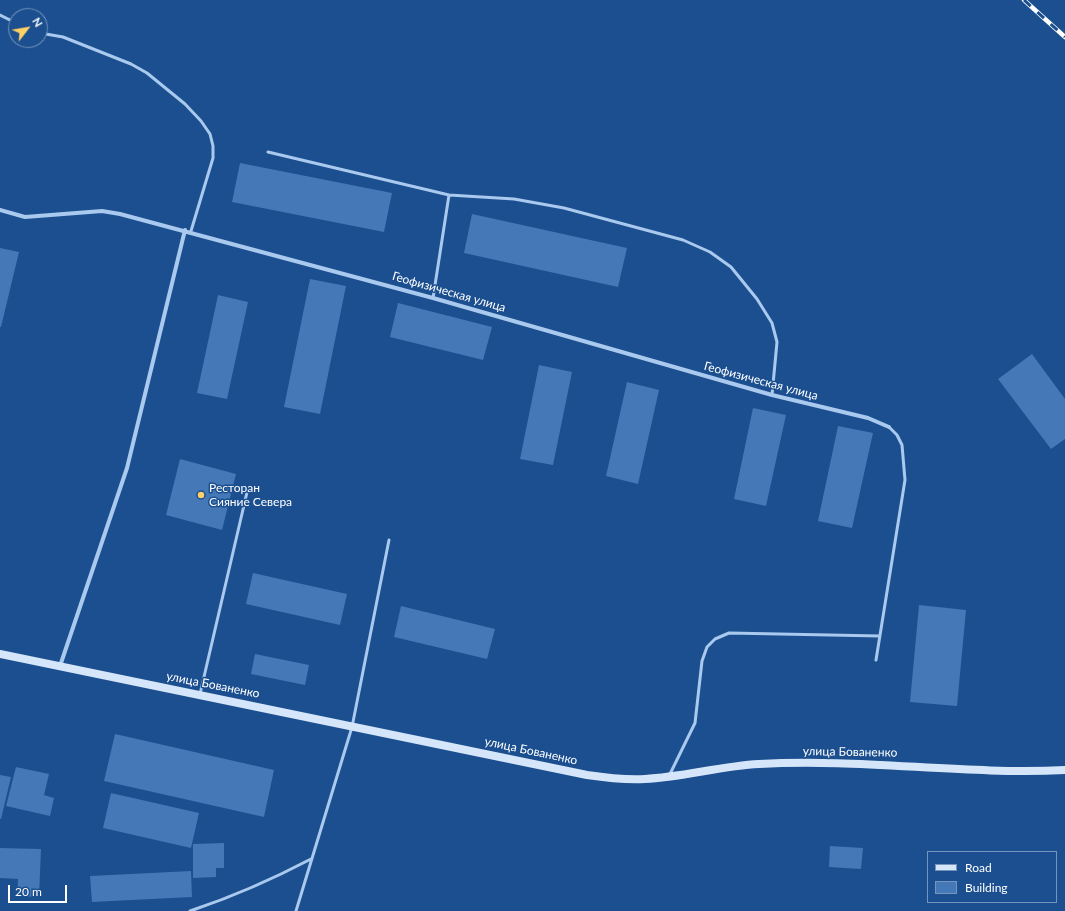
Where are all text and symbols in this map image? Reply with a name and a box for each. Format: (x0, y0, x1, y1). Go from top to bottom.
north arrow (8, 8, 48, 48)
text: N (30, 15, 46, 29)
street label: Геофизическая улица (391, 269, 507, 315)
street label: Геофизическая улица (702, 359, 820, 403)
place label: Ресторан Сияние Севера (209, 481, 292, 509)
marker: Ресторан Сияние Севера (196, 490, 206, 500)
street label: улица Бованенко (165, 669, 261, 701)
street label: улица Бованенко (483, 734, 579, 768)
street label: улица Бованенко (803, 744, 897, 760)
legend (927, 851, 1057, 903)
text: Road (965, 860, 992, 875)
scale bar (10, 877, 69, 903)
text: Building (965, 880, 1008, 895)
text: 20 m (15, 884, 42, 899)

